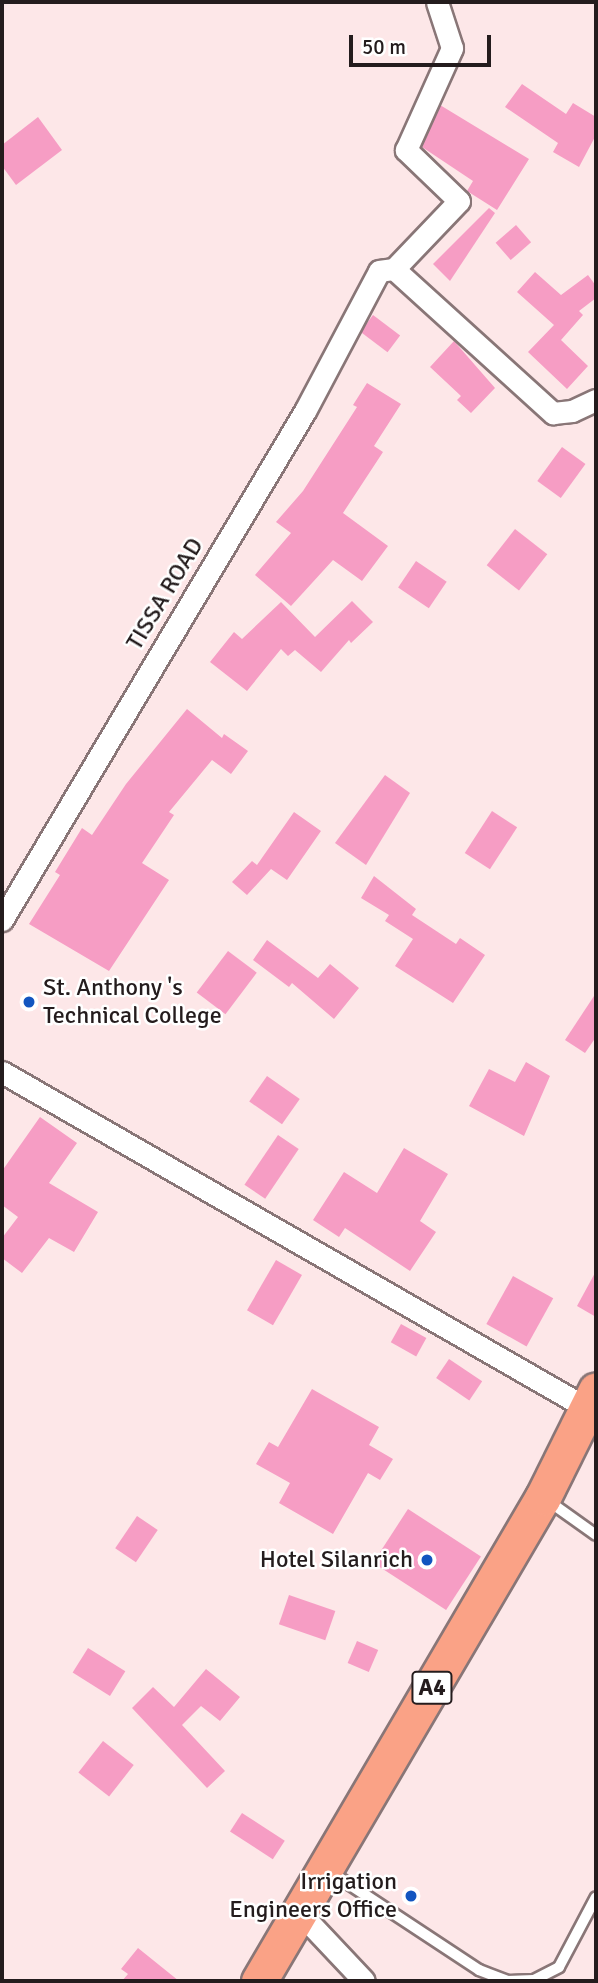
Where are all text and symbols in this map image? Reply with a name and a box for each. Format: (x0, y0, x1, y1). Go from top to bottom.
scale bar (353, 21, 495, 65)
text: 50 m (362, 34, 406, 60)
street label: TISSA ROAD (120, 533, 210, 655)
place label: St. Anthony 's Technical College (43, 974, 222, 1030)
marker: St. Anthony 's Technical College (21, 994, 37, 1010)
place label: Hotel Silanrich (260, 1546, 413, 1574)
marker: Hotel Silanrich (419, 1552, 435, 1568)
road number: A4 (411, 1668, 453, 1708)
place label: Irrigation Engineers Office (229, 1868, 397, 1924)
marker: Irrigation Engineers Office (403, 1888, 419, 1904)

